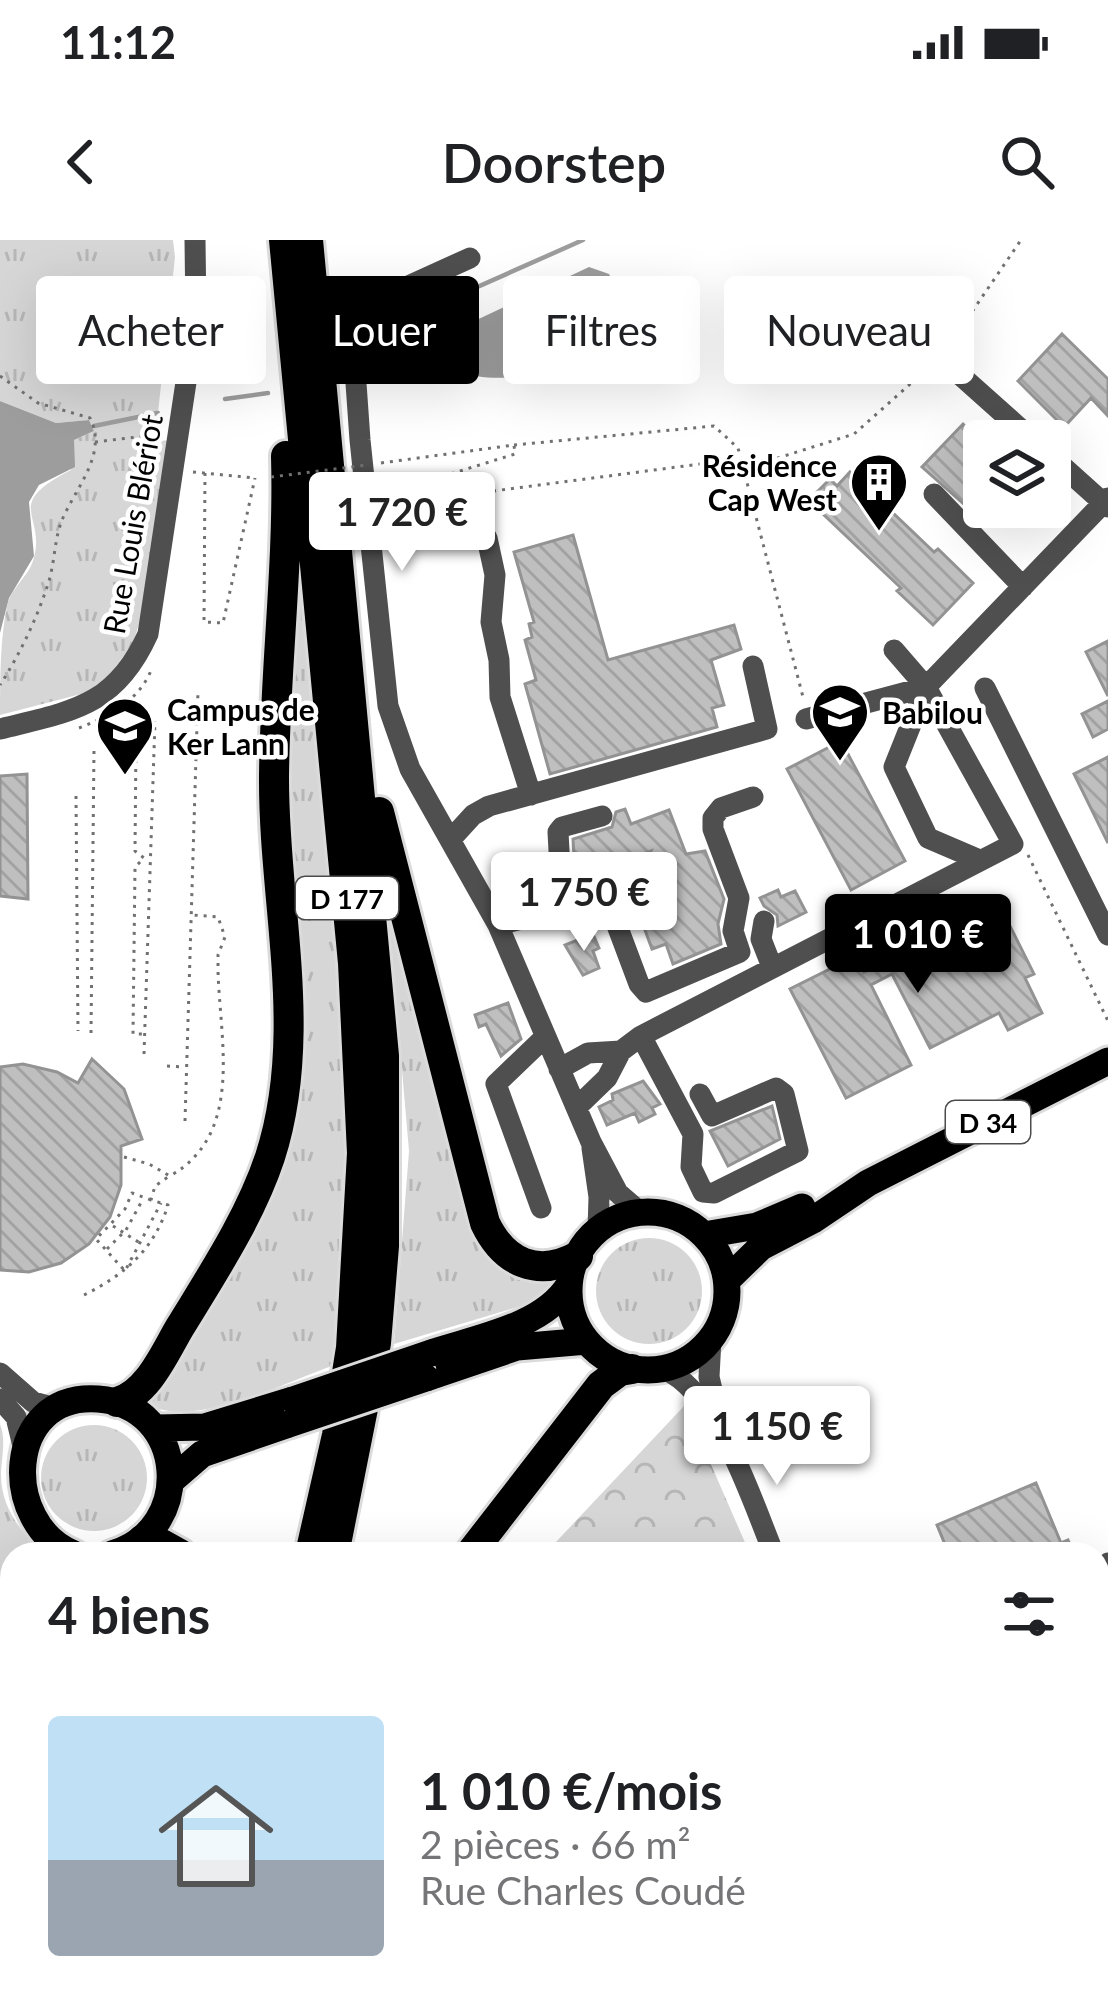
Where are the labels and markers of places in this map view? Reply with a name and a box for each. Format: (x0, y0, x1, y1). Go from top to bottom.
place label: Résidence Cap West (702, 447, 837, 517)
building icon: Résidence Cap West (848, 451, 910, 533)
pin: 1 720 € (291, 472, 513, 574)
school or university icon: Babilou (809, 681, 871, 763)
place label: Campus de Ker Lann (167, 691, 315, 761)
place label: Babilou (882, 694, 983, 730)
school or university icon: Campus de Ker Lann (94, 695, 156, 777)
pin: 1 750 € (473, 852, 695, 954)
pin: 1 010 € (807, 894, 1029, 996)
pin: 1 150 € (666, 1386, 888, 1488)

